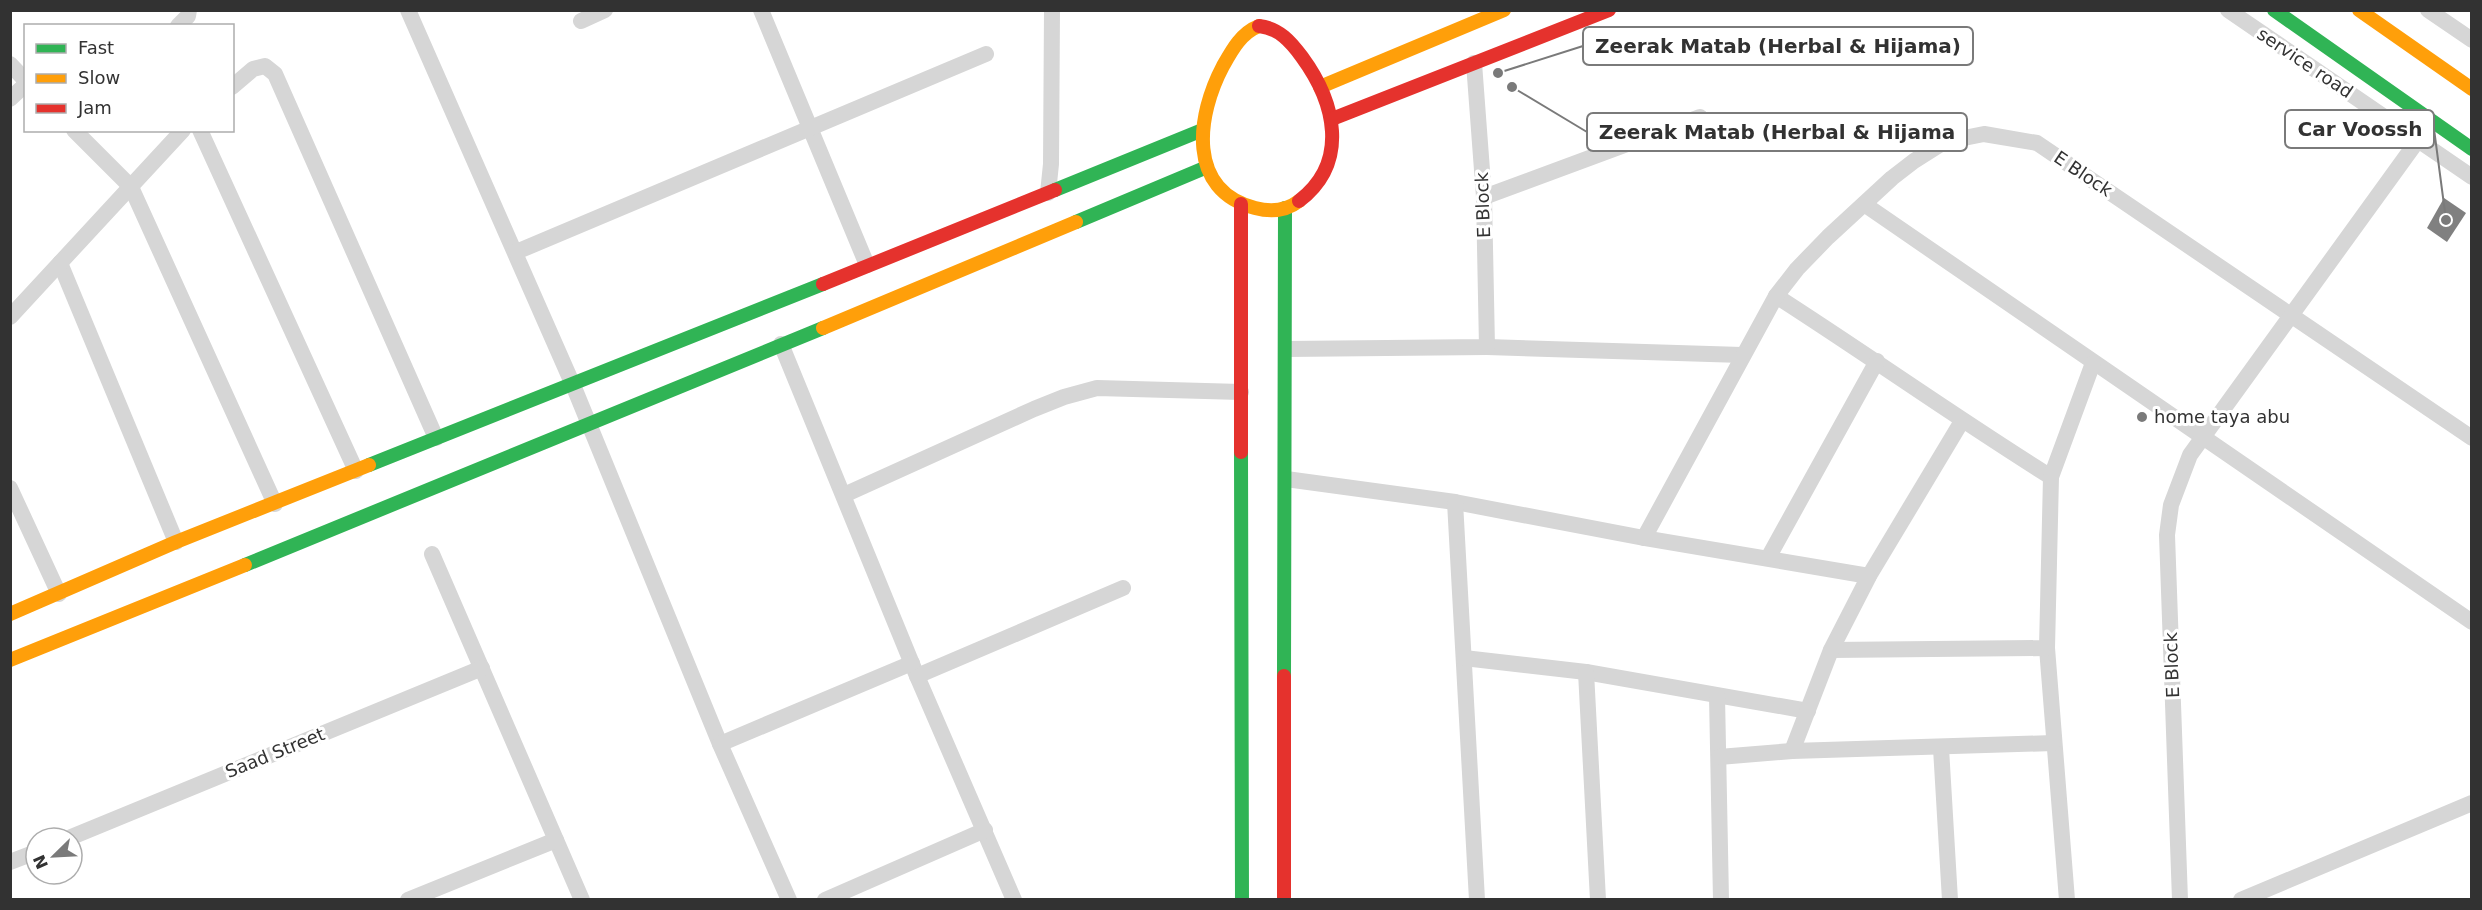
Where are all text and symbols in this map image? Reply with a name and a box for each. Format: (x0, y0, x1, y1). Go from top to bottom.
street label: service road (2254, 23, 2357, 102)
legend (24, 24, 234, 132)
callout: Zeerak Matab (Herbal & Hijama) (1583, 27, 1973, 65)
text: Zeerak Matab (Herbal & Hijama) (1595, 34, 1961, 58)
text: Fast (78, 37, 114, 58)
text: Slow (78, 67, 120, 88)
text: Jam (77, 97, 112, 118)
callout: Car Voossh (2285, 110, 2434, 148)
callout: Zeerak Matab (Herbal & Hijama (1587, 113, 1967, 151)
text: Car Voossh (2298, 117, 2422, 141)
text: Zeerak Matab (Herbal & Hijama (1599, 120, 1955, 144)
street label: E Block (2050, 146, 2117, 201)
street label: E Block (1471, 171, 1494, 238)
place label: home taya abu (2154, 406, 2290, 427)
marker: home taya abu (2135, 410, 2149, 424)
street label: E Block (2160, 631, 2183, 698)
street label: Saad Street (222, 723, 328, 782)
north arrow (24, 826, 84, 886)
text: N (29, 852, 52, 872)

